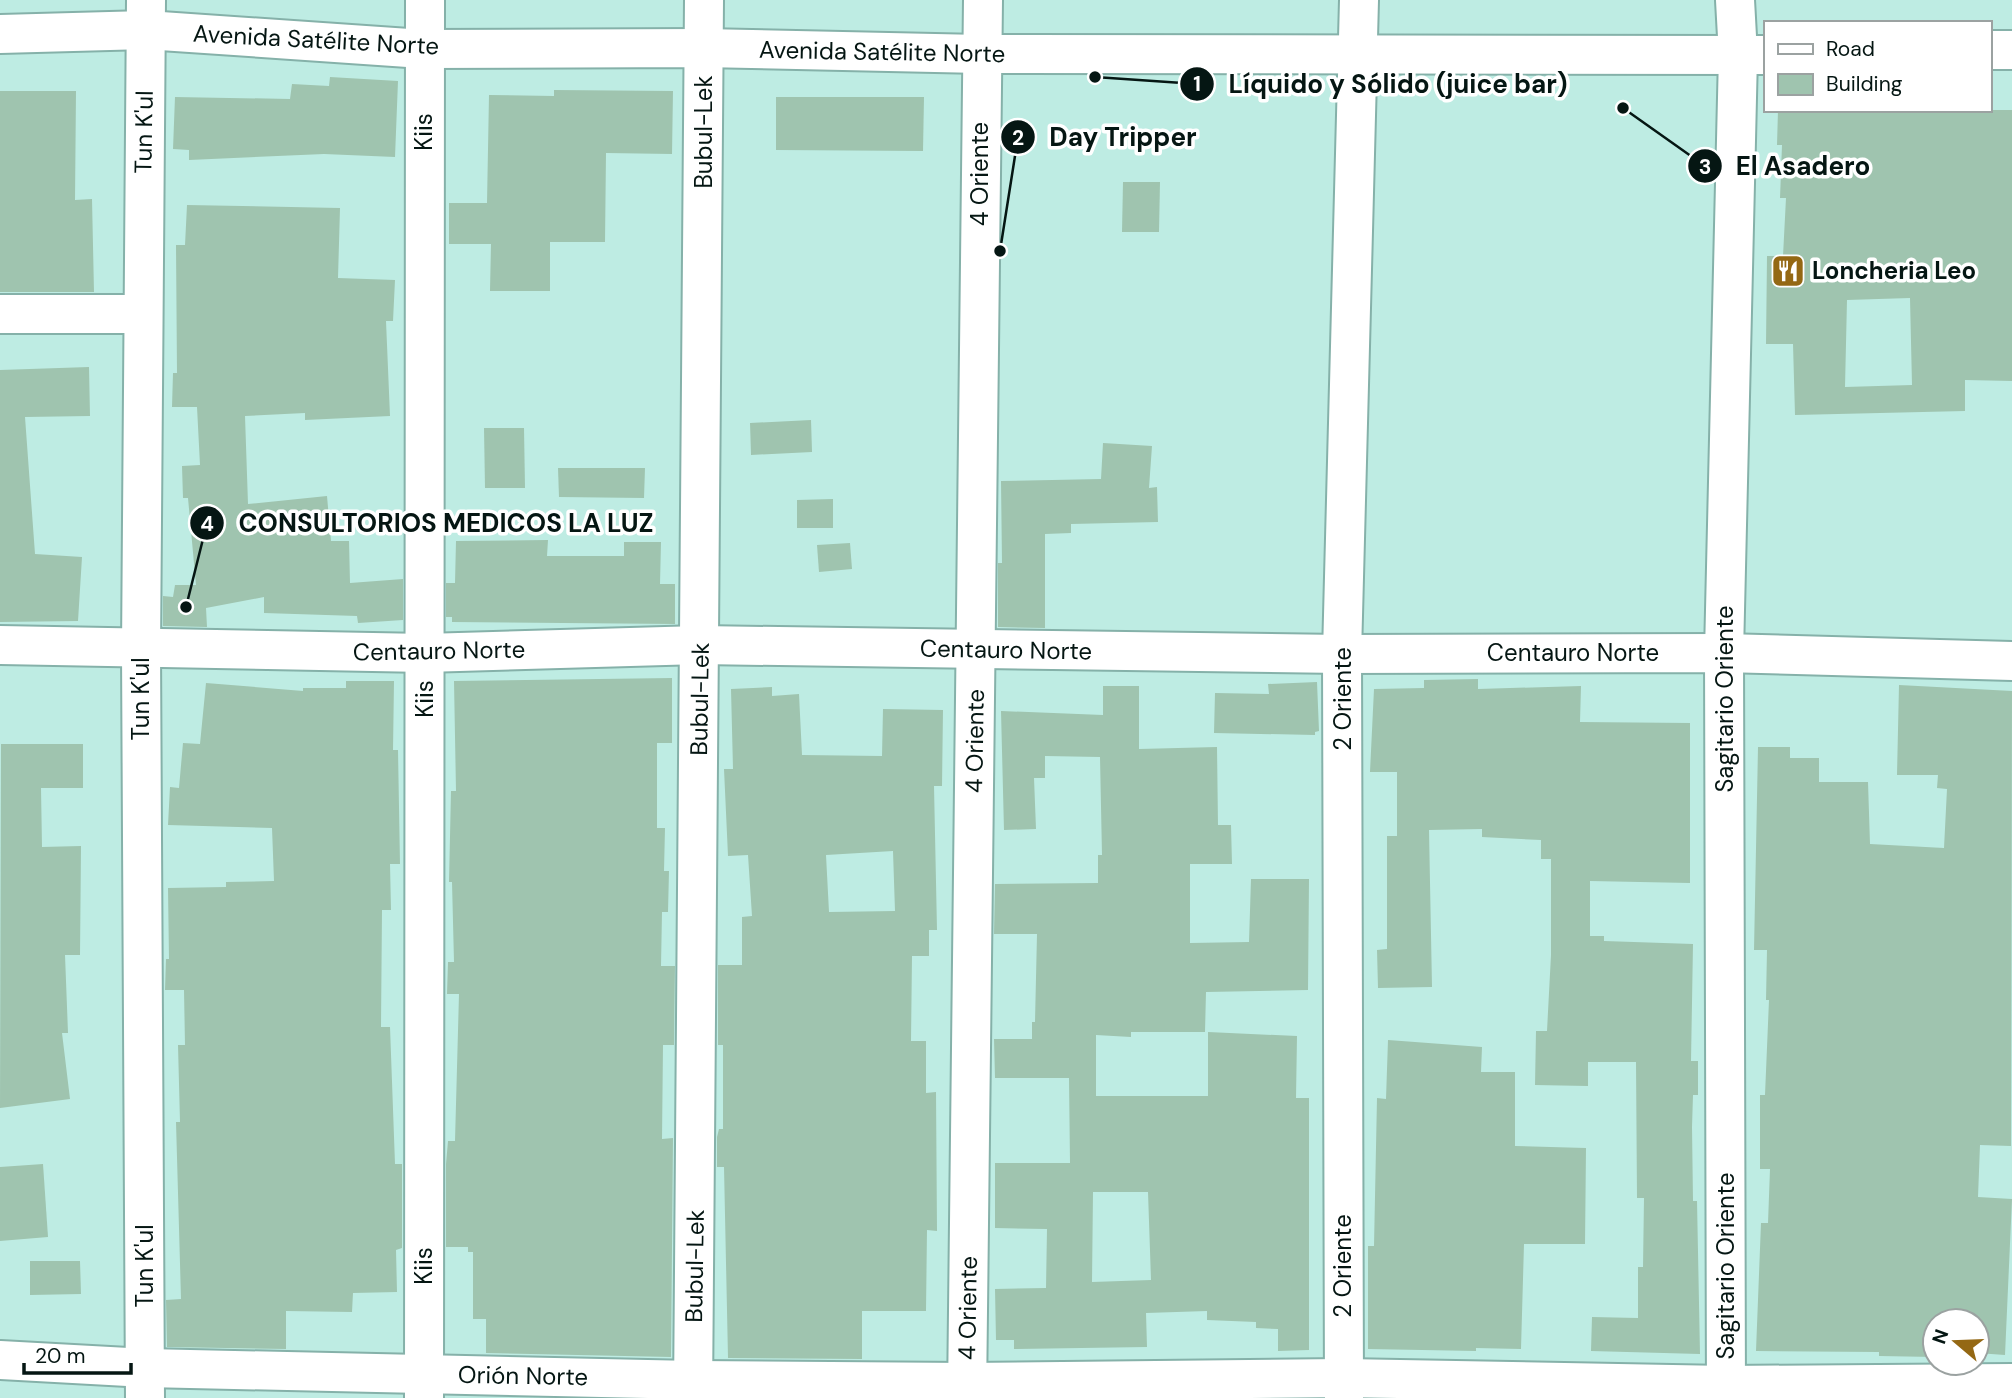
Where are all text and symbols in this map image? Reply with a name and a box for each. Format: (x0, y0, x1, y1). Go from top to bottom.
street label: Avenida Satélite Norte (192, 18, 440, 61)
legend (1764, 21, 1991, 112)
street label: Avenida Satélite Norte (759, 34, 1005, 69)
text: Road (1826, 35, 1875, 63)
callout: Líquido y Sólido (juice bar) (1180, 60, 1582, 107)
text: Líquido y Sólido (juice bar) (1229, 67, 1567, 101)
text: 1 (1193, 70, 1201, 98)
text: Building (1826, 70, 1903, 98)
street label: Bubul-Lek (688, 75, 719, 189)
street label: Tun K'ul (127, 90, 160, 174)
street label: Kiis (408, 113, 439, 151)
callout: Day Tripper (1000, 114, 1211, 161)
text: Day Tripper (1049, 120, 1197, 154)
street label: 4 Oriente (964, 122, 995, 226)
text: 2 (1012, 124, 1024, 152)
callout: El Asadero (1687, 143, 1885, 190)
text: El Asadero (1736, 149, 1870, 183)
text: 3 (1699, 153, 1711, 181)
restaurant icon: Loncheria Leo (1769, 252, 1807, 290)
place label: Loncheria Leo (1812, 255, 1976, 286)
callout: CONSULTORIOS MEDICOS LA LUZ (190, 500, 668, 547)
text: CONSULTORIOS MEDICOS LA LUZ (238, 506, 654, 540)
text: 4 (200, 510, 214, 538)
street label: Sagitario Oriente (1709, 605, 1740, 793)
street label: Centauro Norte (920, 632, 1092, 667)
street label: Centauro Norte (353, 633, 525, 668)
street label: Centauro Norte (1487, 637, 1659, 668)
street label: Bubul-Lek (683, 642, 716, 756)
street label: 2 Oriente (1327, 647, 1358, 751)
street label: Tun K'ul (125, 657, 156, 741)
street label: Kiis (409, 680, 440, 718)
street label: 4 Oriente (958, 689, 991, 793)
street label: Sagitario Oriente (1710, 1172, 1741, 1360)
street label: Bubul-Lek (678, 1209, 711, 1323)
street label: 2 Oriente (1327, 1214, 1358, 1318)
street label: Tun K'ul (129, 1224, 160, 1308)
street label: Kiis (408, 1247, 439, 1285)
street label: 4 Oriente (951, 1256, 984, 1360)
north arrow (1921, 1307, 1991, 1377)
text: N (1926, 1326, 1954, 1347)
scale bar (24, 1332, 131, 1376)
text: 20 m (35, 1342, 86, 1370)
street label: Orión Norte (458, 1359, 588, 1392)

